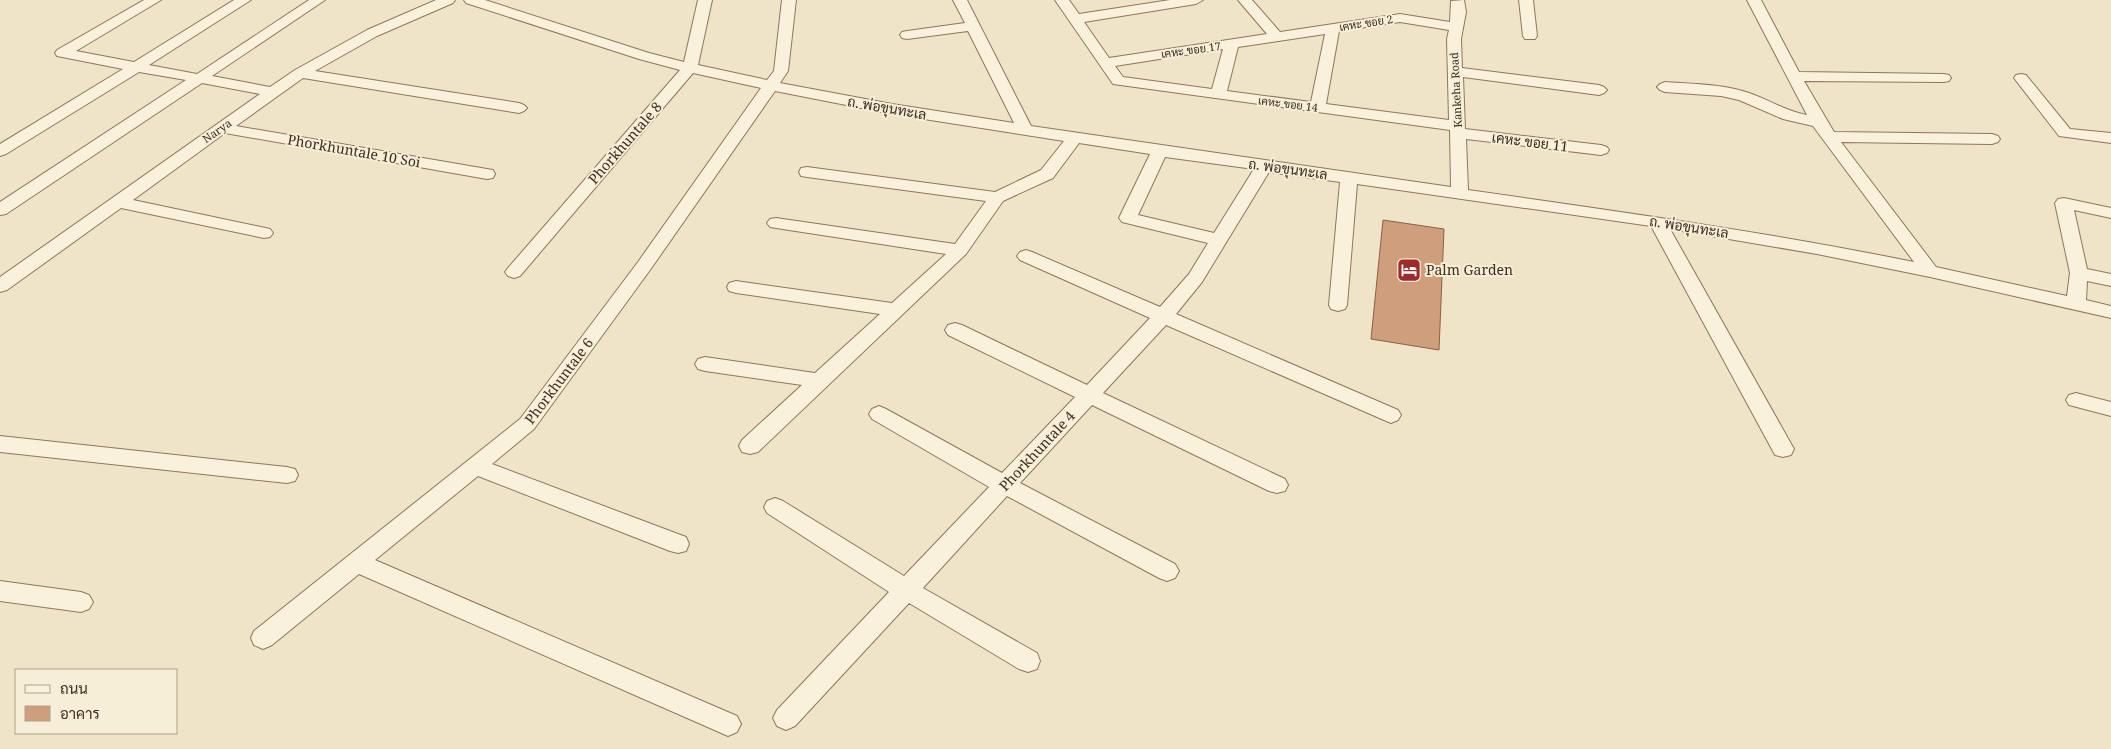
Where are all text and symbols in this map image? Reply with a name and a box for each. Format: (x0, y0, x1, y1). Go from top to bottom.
street label: เคหะ ขอย 2 (1338, 11, 1394, 34)
street label: เคหะ ขอย 17 (1160, 38, 1222, 61)
street label: Kankeha Road (1446, 52, 1465, 128)
street label: ถ. พ่อขุนทะเล (846, 91, 928, 125)
street label: เคหะ ขอย 14 (1257, 92, 1319, 115)
street label: Phorkhuntale 8 (584, 97, 666, 188)
street label: Narya (199, 115, 234, 146)
street label: เคหะ ขอย 11 (1491, 127, 1569, 156)
street label: Phorkhuntale 10 Soi (286, 129, 423, 172)
street label: ถ. พ่อขุนทะเล (1247, 154, 1329, 184)
street label: ถ. พ่อขุนทะเล (1648, 211, 1730, 243)
hotel icon: Palm Garden (1396, 257, 1422, 283)
place label: Palm Garden (1426, 260, 1513, 279)
street label: Phorkhuntale 6 (520, 334, 597, 428)
street label: Phorkhuntale 4 (995, 406, 1079, 495)
legend (15, 669, 178, 734)
text: ถนน (60, 678, 88, 698)
text: อาคาร (60, 703, 100, 723)

